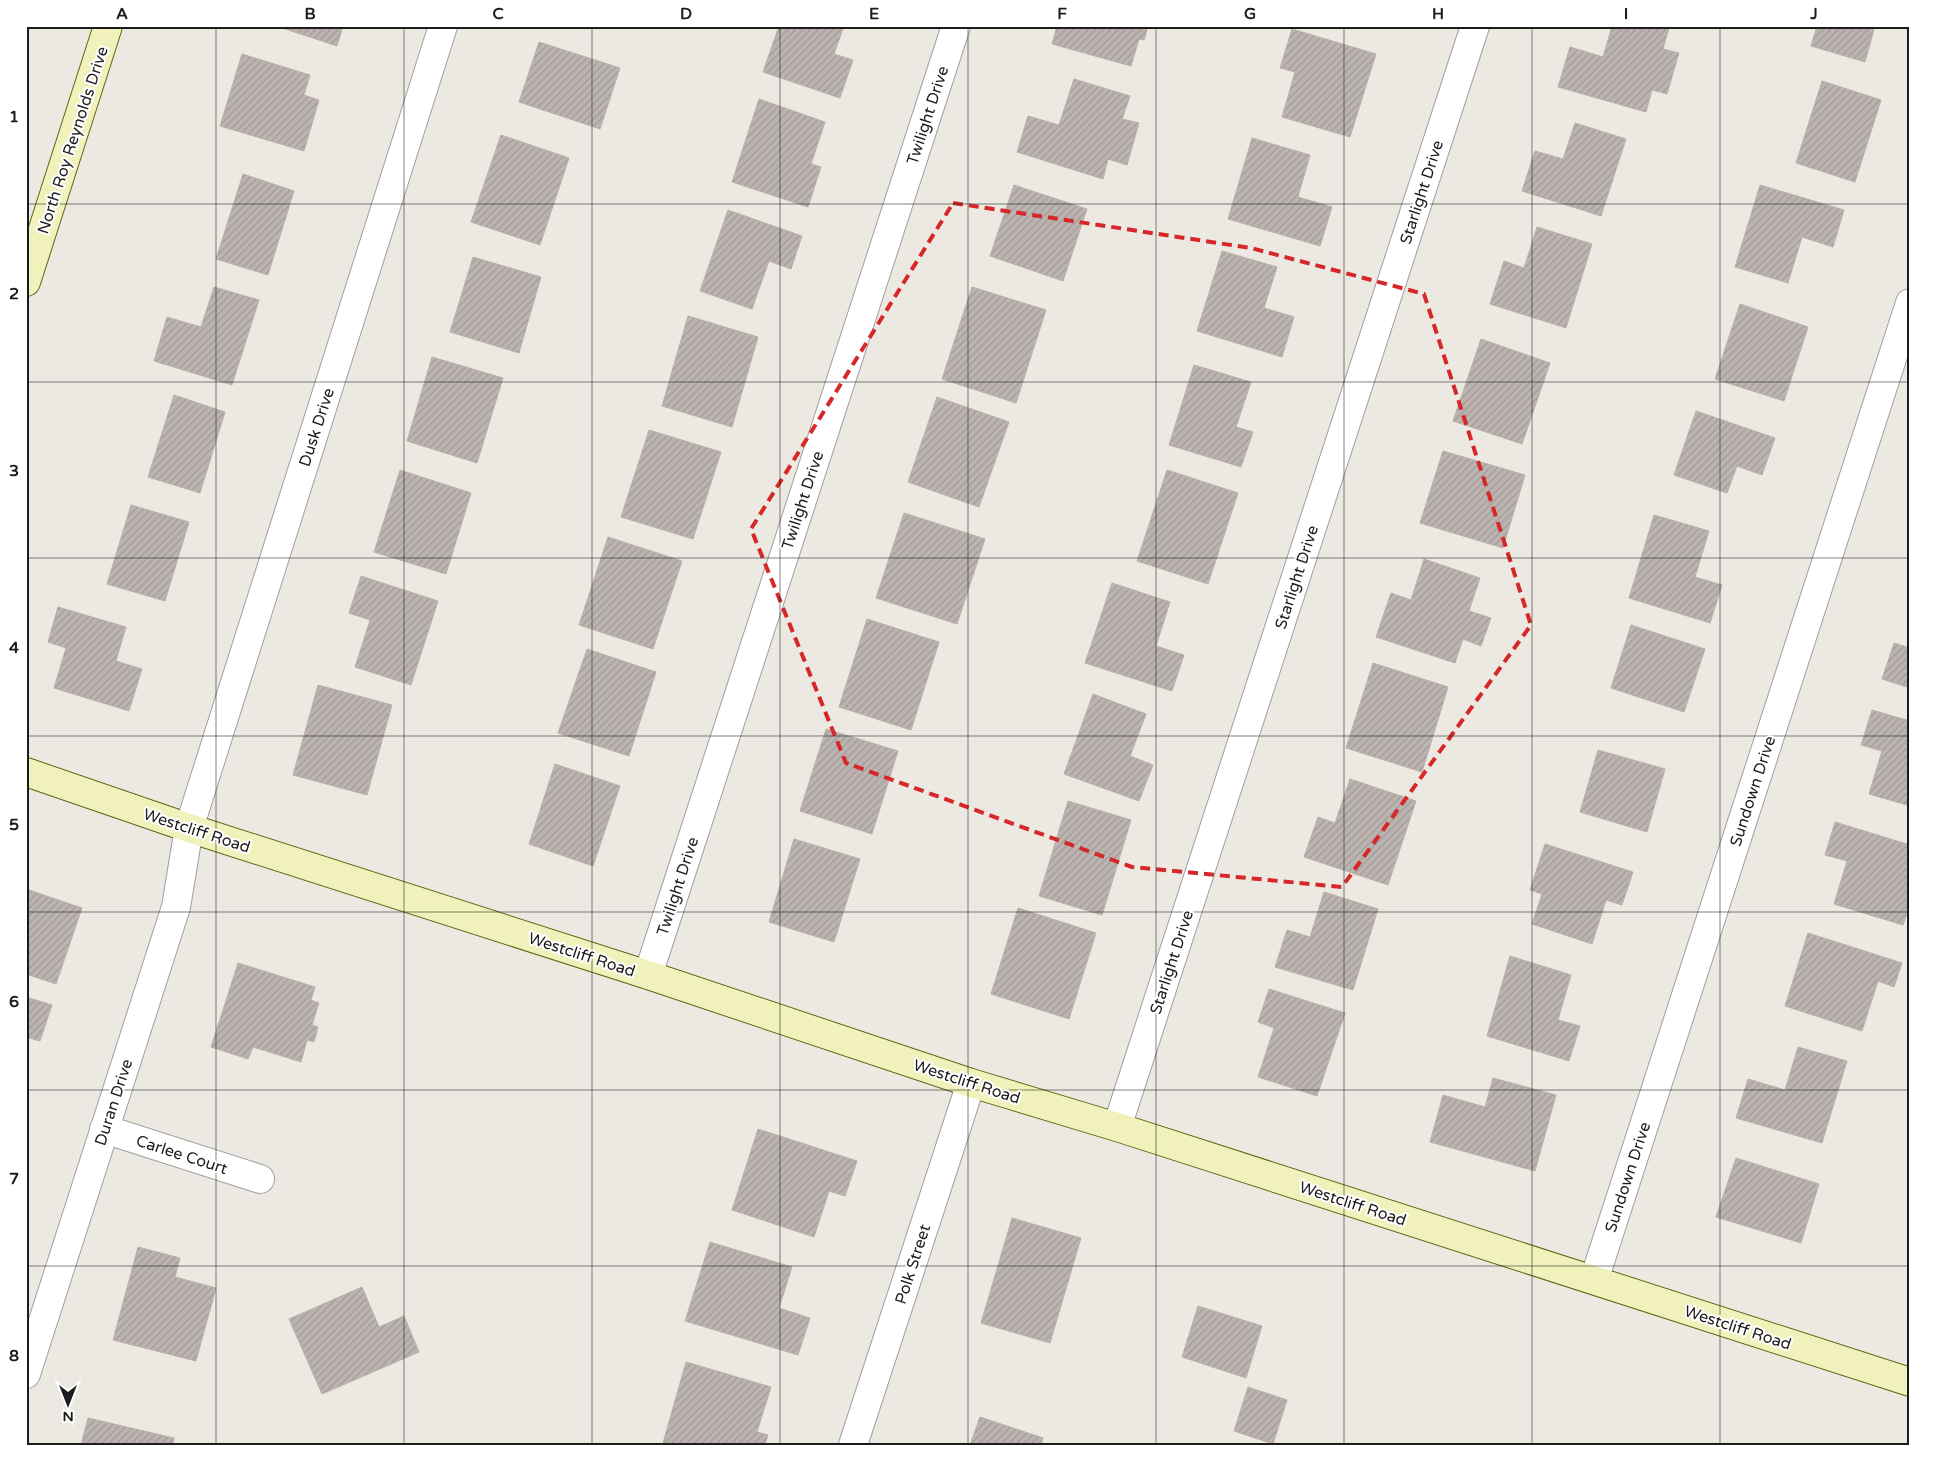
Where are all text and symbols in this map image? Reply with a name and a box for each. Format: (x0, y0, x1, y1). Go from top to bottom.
text: A (116, 4, 128, 24)
text: B (304, 4, 316, 24)
text: C (492, 4, 504, 24)
text: D (680, 4, 692, 24)
text: E (869, 4, 879, 24)
text: F (1057, 4, 1067, 24)
text: G (1244, 4, 1256, 24)
text: H (1432, 4, 1444, 24)
text: I (1624, 4, 1628, 24)
text: J (1809, 4, 1818, 24)
street label: North Roy Reynolds Drive (33, 44, 113, 237)
street label: Twilight Drive (903, 63, 953, 167)
text: 1 (9, 107, 19, 127)
street label: Starlight Drive (1396, 138, 1448, 247)
text: 2 (9, 284, 19, 304)
street label: Dusk Drive (295, 385, 339, 469)
street label: Twilight Drive (778, 448, 828, 552)
text: 3 (9, 461, 19, 481)
street label: Starlight Drive (1271, 523, 1323, 632)
text: 4 (9, 638, 19, 658)
street label: Sundown Drive (1726, 734, 1780, 849)
street label: Westcliff Road (141, 804, 253, 858)
text: 5 (9, 815, 19, 835)
street label: Twilight Drive (653, 834, 703, 938)
street label: Starlight Drive (1146, 908, 1198, 1017)
street label: Westcliff Road (526, 928, 638, 982)
text: 6 (9, 992, 19, 1012)
street label: Westcliff Road (911, 1055, 1023, 1109)
street label: Duran Drive (91, 1056, 137, 1148)
street label: Sundown Drive (1601, 1120, 1655, 1235)
street label: Carlee Court (133, 1131, 230, 1179)
text: 7 (9, 1169, 19, 1189)
street label: Westcliff Road (1297, 1177, 1409, 1231)
street label: Polk Street (891, 1222, 935, 1307)
street label: Westcliff Road (1682, 1301, 1794, 1355)
text: 8 (9, 1346, 19, 1366)
north arrow (42, 1378, 92, 1428)
text: N (62, 1408, 74, 1425)

